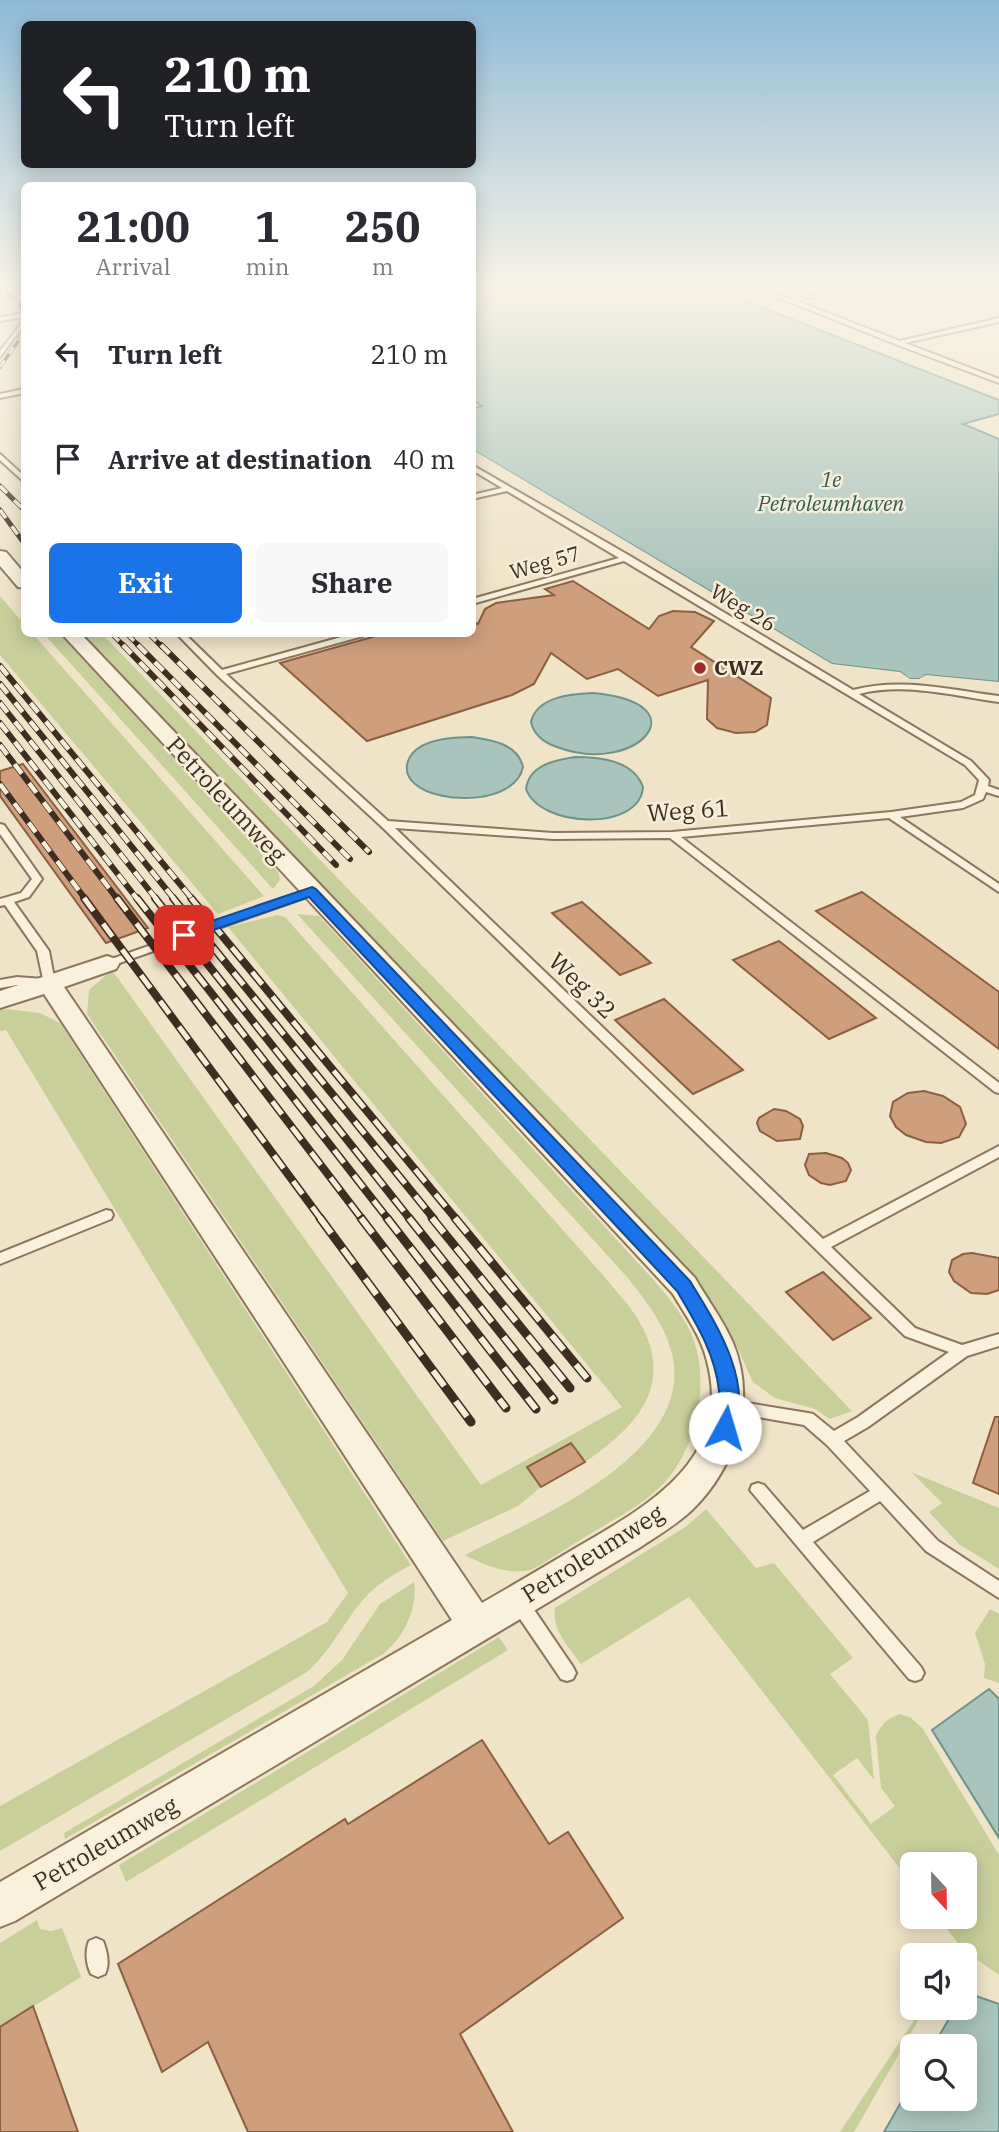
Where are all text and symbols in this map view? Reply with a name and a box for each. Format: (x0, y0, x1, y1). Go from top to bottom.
text: 210 m (164, 42, 311, 105)
icon: left (49, 49, 140, 140)
text: Turn left (164, 104, 295, 146)
text: 21:00 (76, 199, 190, 254)
text: 1 (255, 199, 280, 254)
text: 250 (345, 199, 420, 254)
text: Arrival (96, 251, 171, 281)
text: min (246, 251, 289, 281)
text: m (372, 251, 394, 281)
icon: left (49, 335, 87, 373)
text: Turn left (108, 337, 222, 371)
text: 210 m (370, 337, 448, 371)
icon: arrive (49, 440, 87, 478)
text: Arrive at destination (108, 442, 372, 476)
text: 40 m (393, 442, 455, 476)
water label: 1e Petroleumhaven (757, 465, 904, 517)
street label: Weg 57 (506, 539, 583, 585)
button: Exit (49, 543, 242, 623)
button: Share (256, 543, 448, 623)
street label: Weg 26 (705, 577, 782, 638)
place label: CWZ (714, 653, 763, 681)
marker: CWZ (692, 660, 708, 676)
street label: Petroleumweg (160, 729, 294, 869)
street label: Weg 61 (646, 791, 730, 829)
pin (154, 905, 214, 965)
icon: arrive (165, 916, 203, 954)
street label: Weg 32 (542, 945, 623, 1025)
position arrow (688, 1391, 762, 1465)
street label: Petroleumweg (515, 1497, 670, 1610)
street label: Petroleumweg (27, 1789, 184, 1897)
north arrow (900, 1852, 976, 1928)
map controls (900, 1852, 977, 2111)
button: sound (900, 1943, 977, 2020)
button: search (900, 2034, 977, 2111)

